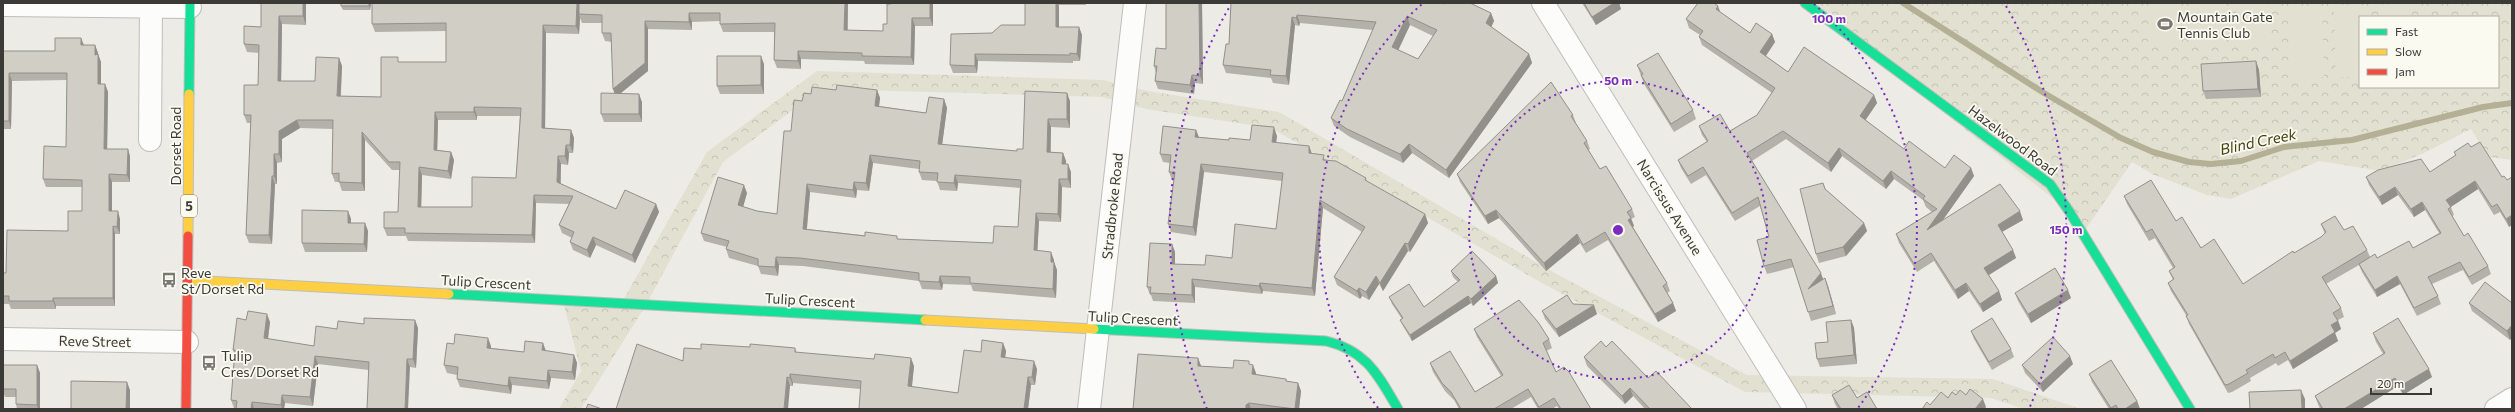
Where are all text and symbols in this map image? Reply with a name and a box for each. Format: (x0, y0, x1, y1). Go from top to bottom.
place label: Mountain Gate Tennis Club (2177, 8, 2273, 41)
text: 100 m (1812, 11, 1846, 25)
sports icon: Mountain Gate Tennis Club (2156, 15, 2174, 33)
legend (2359, 16, 2499, 88)
text: Fast (2395, 24, 2418, 38)
text: Slow (2395, 44, 2422, 58)
text: Jam (2395, 64, 2415, 79)
text: 50 m (1604, 73, 1632, 87)
street label: Hazelwood Road (1965, 101, 2061, 179)
street label: Dorset Road (167, 107, 184, 185)
water label: Blind Creek (2218, 124, 2299, 158)
street label: Stradbroke Road (1098, 152, 1126, 260)
street label: Narcissus Avenue (1634, 156, 1706, 258)
road number: 5 (181, 195, 197, 217)
text: 150 m (2049, 222, 2083, 236)
centre of rings (1611, 223, 1625, 237)
place label: Reve St/Dorset Rd (181, 264, 264, 297)
bus stop icon: Reve St/Dorset Rd (160, 271, 178, 289)
street label: Tulip Crescent (440, 271, 532, 293)
street label: Tulip Crescent (764, 289, 856, 311)
street label: Tulip Crescent (1087, 307, 1179, 329)
street label: Reve Street (59, 332, 132, 350)
place label: Tulip Cres/Dorset Rd (221, 347, 319, 380)
bus stop icon: Tulip Cres/Dorset Rd (200, 354, 218, 372)
scale bar (2371, 370, 2431, 396)
text: 20 m (2377, 376, 2404, 390)

